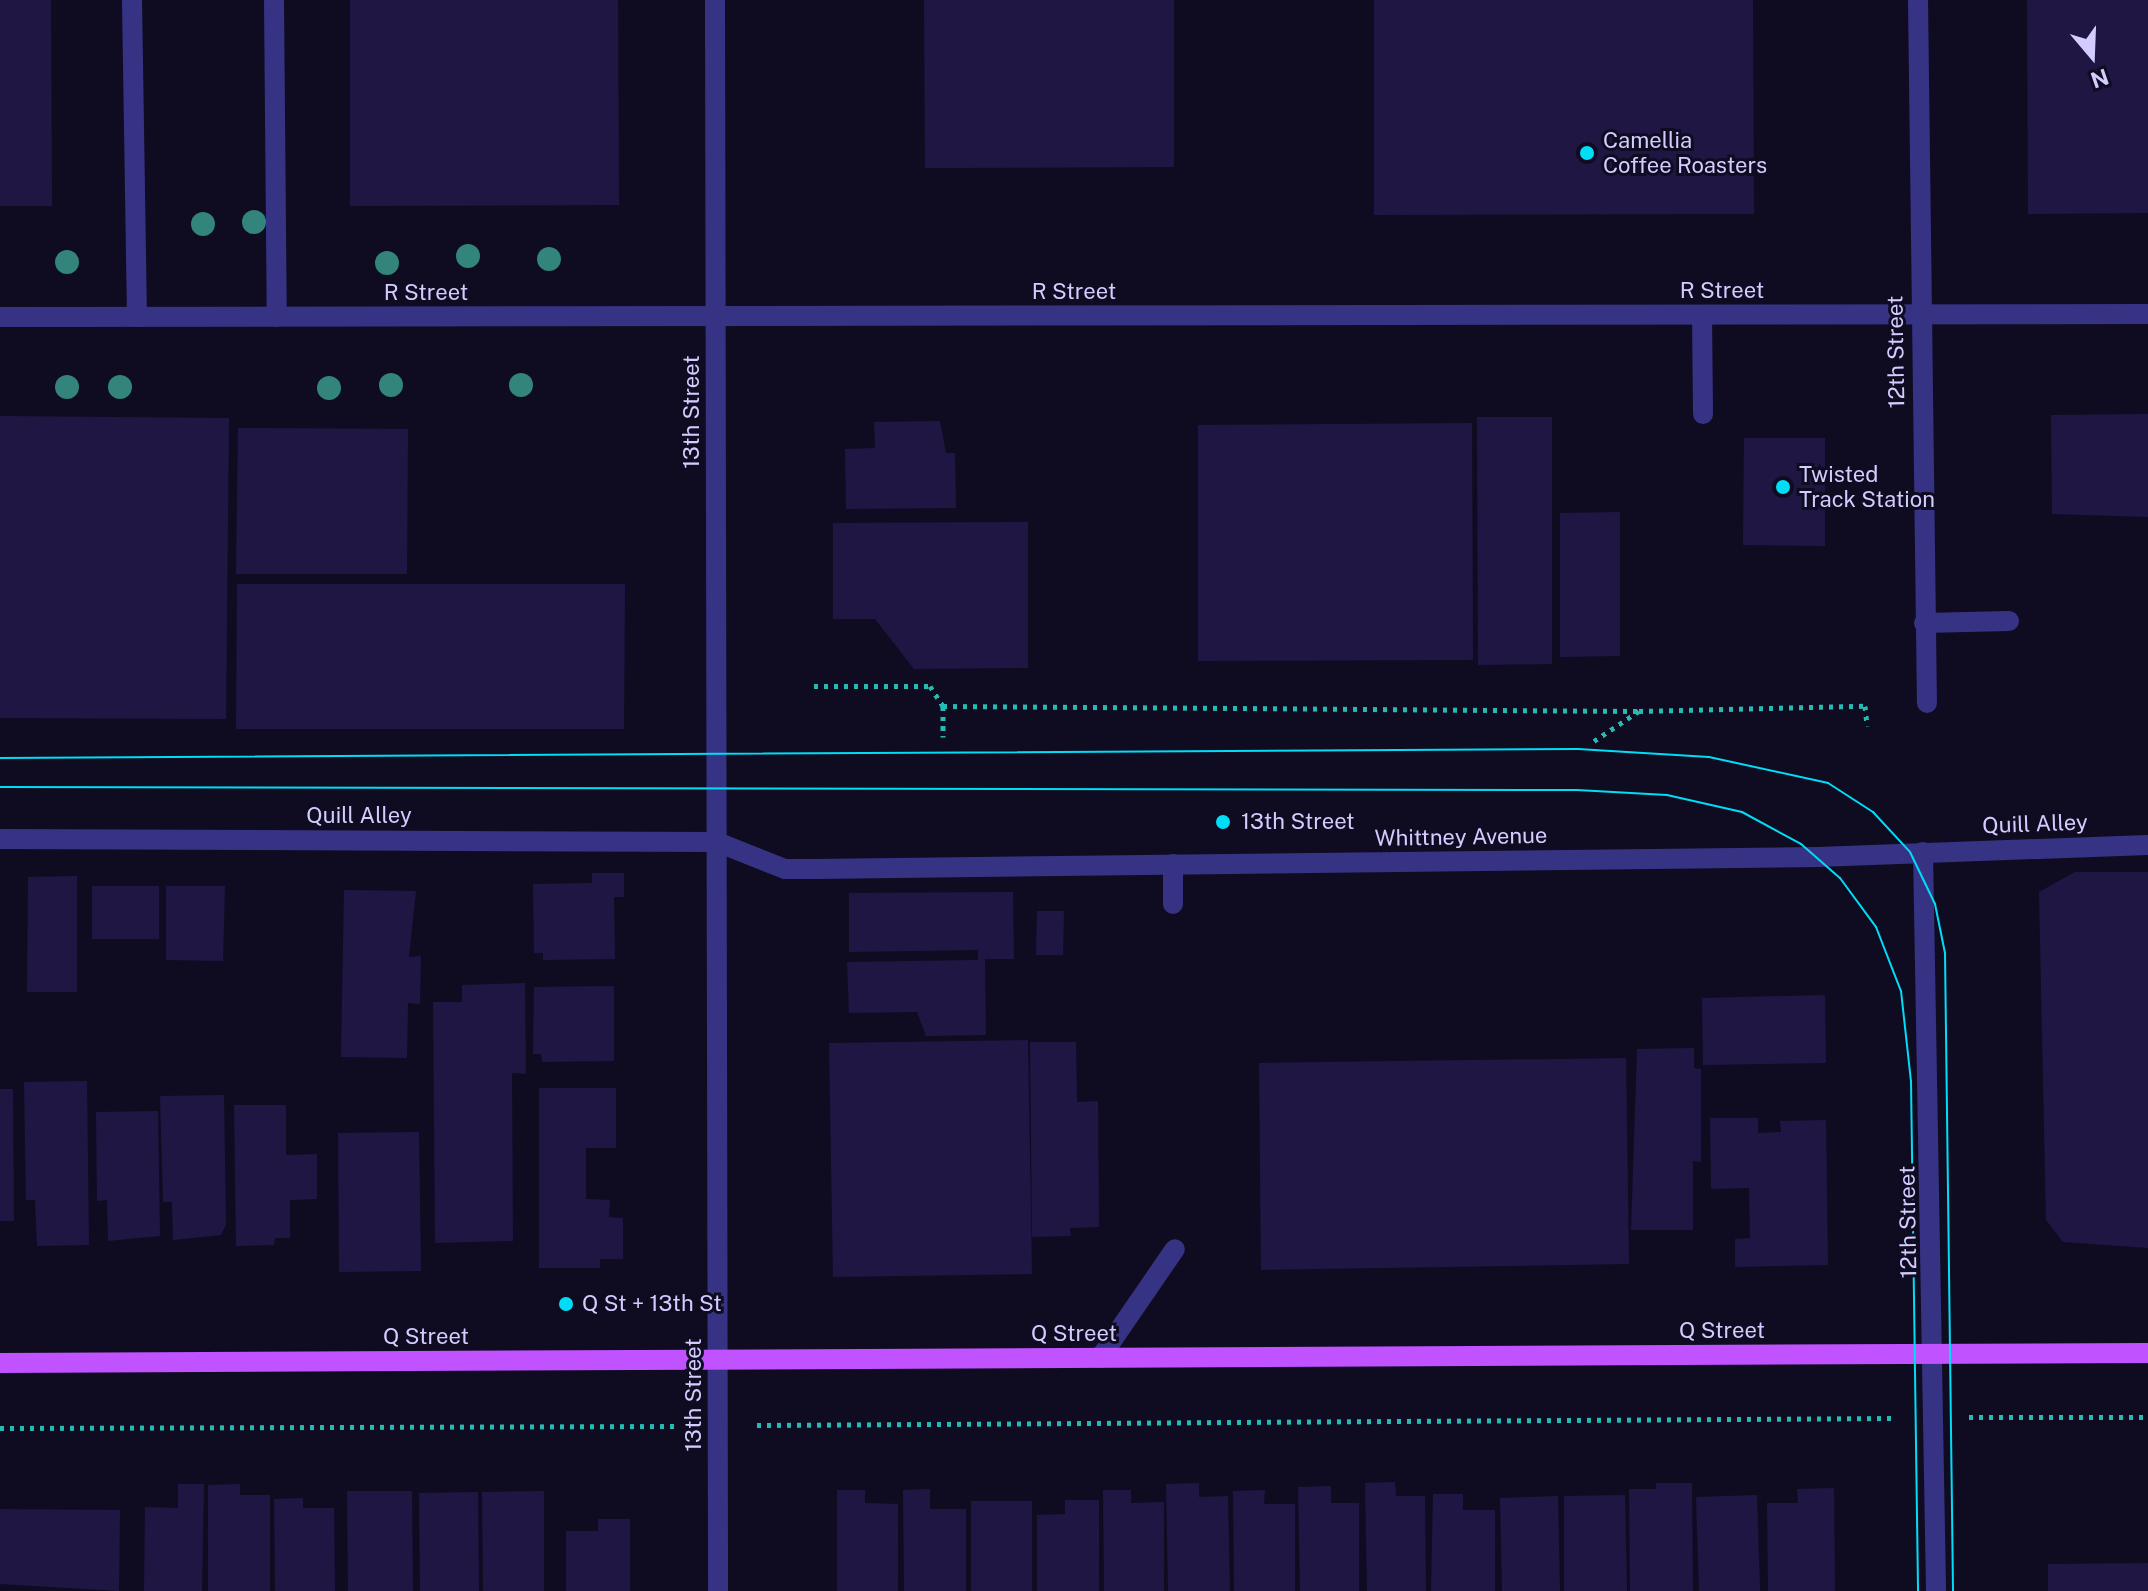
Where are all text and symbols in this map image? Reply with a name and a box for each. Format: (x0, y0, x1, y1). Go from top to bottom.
north arrow (2052, 16, 2132, 96)
text: N (2087, 64, 2112, 94)
place label: Camellia Coffee Roasters (1603, 127, 1767, 178)
marker: Camellia Coffee Roasters (1578, 144, 1596, 162)
street label: R Street (1680, 278, 1764, 304)
street label: R Street (1032, 279, 1116, 305)
street label: R Street (384, 280, 468, 306)
street label: 12th Street (1882, 295, 1910, 409)
street label: 13th Street (679, 355, 705, 469)
place label: Twisted Track Station (1799, 461, 1935, 512)
marker: Twisted Track Station (1774, 478, 1792, 496)
street label: Quill Alley (306, 803, 412, 829)
place label: 13th Street (1241, 809, 1355, 835)
street label: Quill Alley (1982, 809, 2088, 839)
marker: 13th Street (1212, 811, 1234, 833)
street label: Whittney Avenue (1374, 822, 1548, 852)
street label: 12th Street (1894, 1165, 1922, 1279)
place label: Q St + 13th St (582, 1291, 722, 1317)
marker: Q St + 13th St (557, 1295, 575, 1313)
street label: Q Street (1679, 1318, 1765, 1344)
street label: Q Street (1031, 1321, 1117, 1347)
street label: Q Street (383, 1324, 469, 1350)
street label: 13th Street (681, 1338, 707, 1452)

